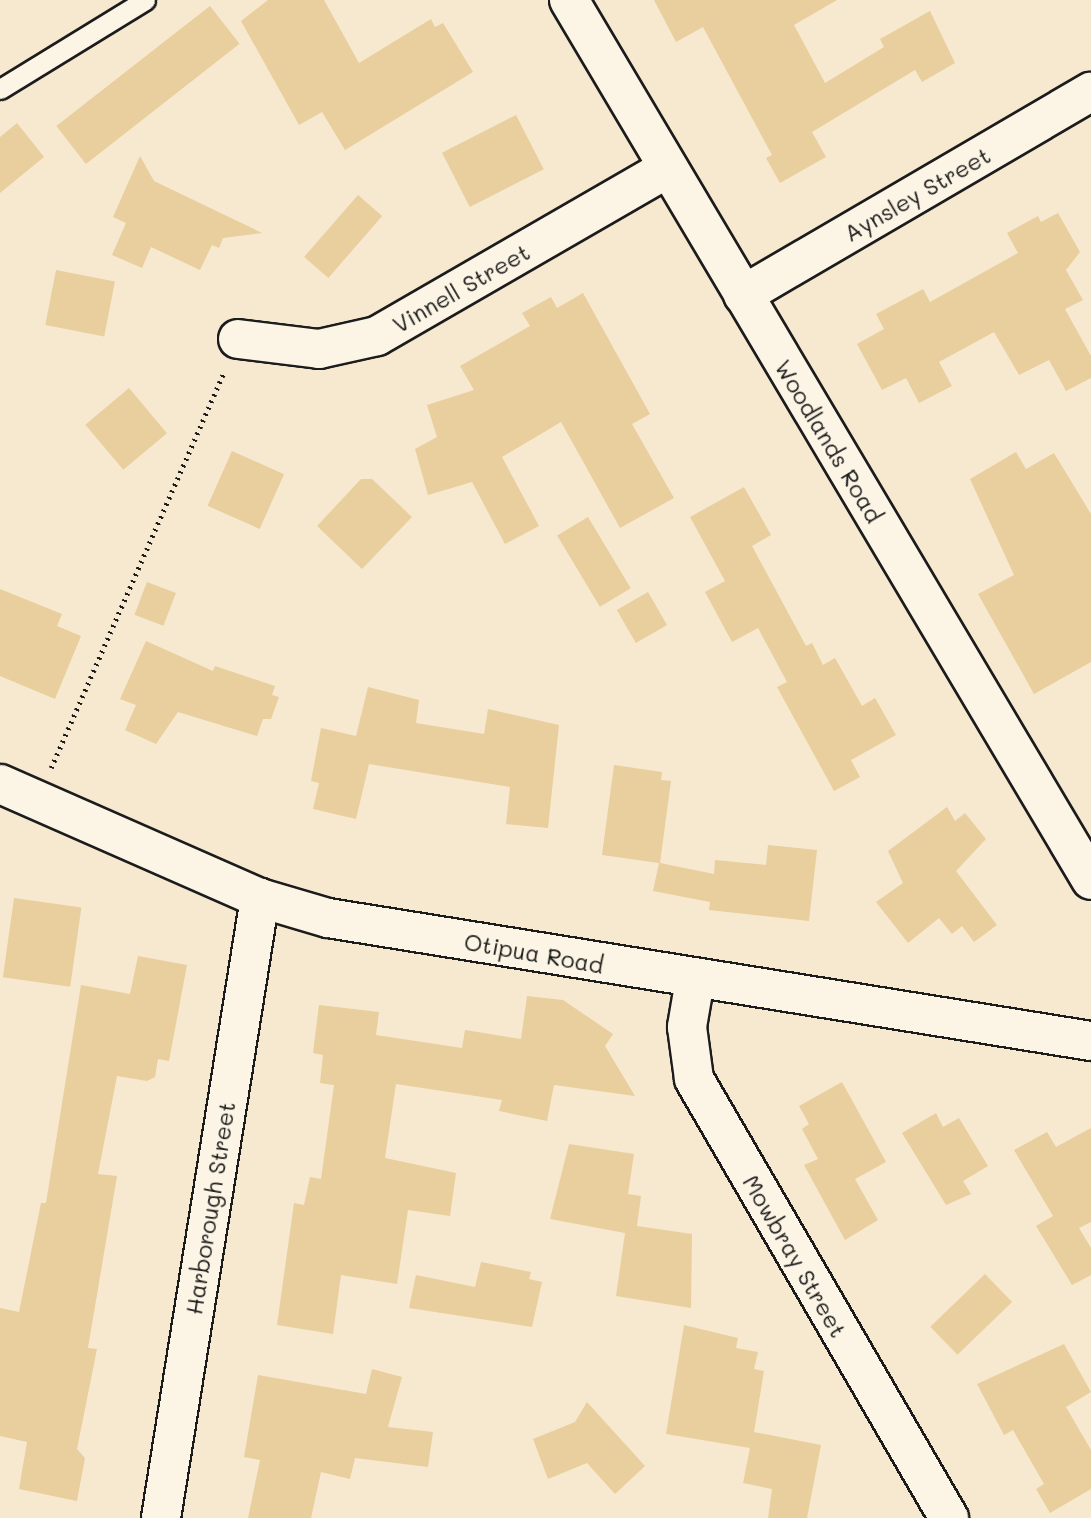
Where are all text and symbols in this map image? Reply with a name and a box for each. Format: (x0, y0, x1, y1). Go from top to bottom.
street label: Aynsley Street (839, 141, 995, 247)
street label: Vinnell Street (388, 238, 534, 338)
street label: Woodlands Road (769, 354, 889, 528)
street label: Otipua Road (462, 927, 606, 979)
street label: Harborough Street (180, 1100, 240, 1316)
street label: Mowbray Street (737, 1170, 853, 1342)

